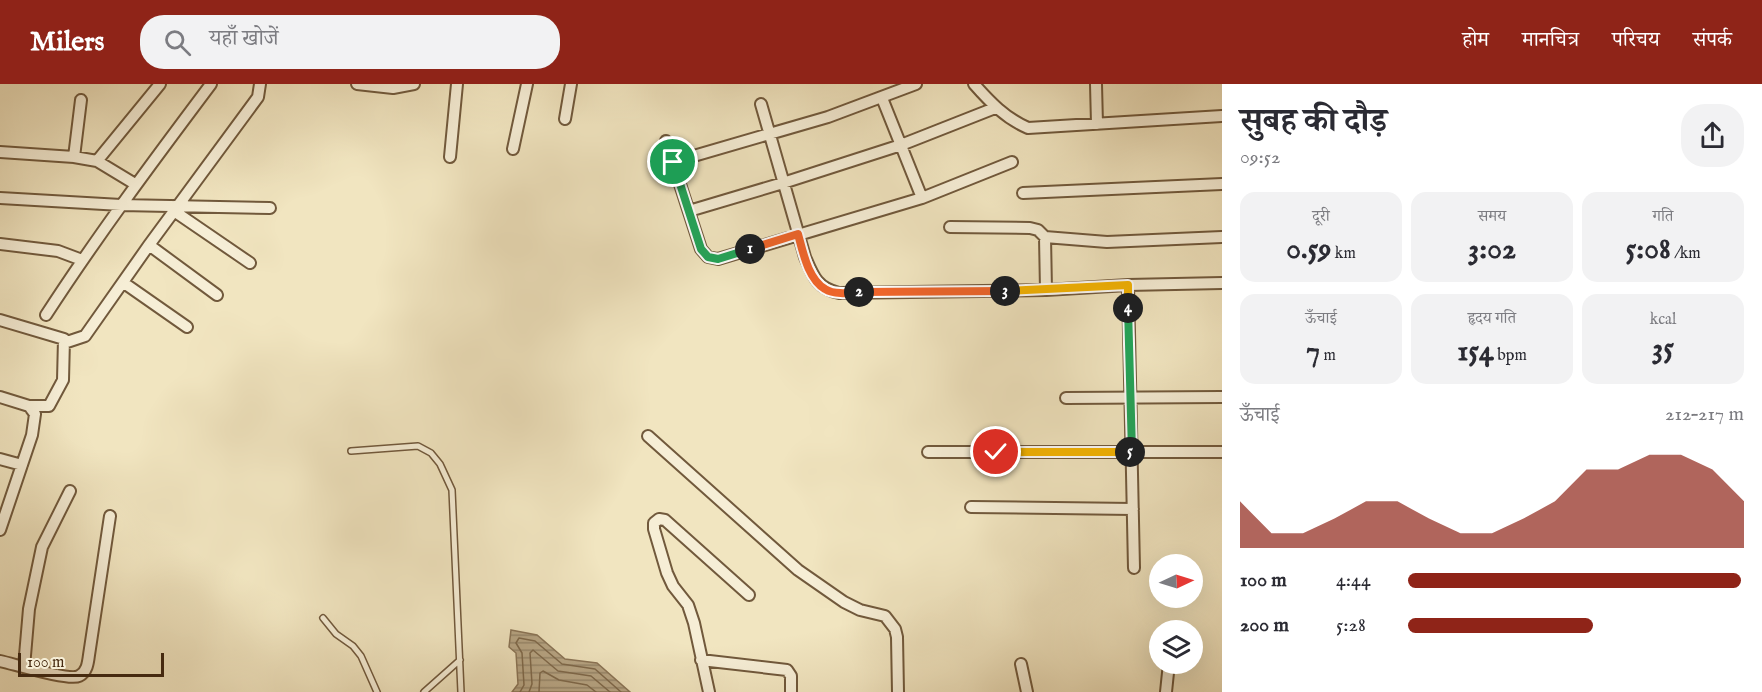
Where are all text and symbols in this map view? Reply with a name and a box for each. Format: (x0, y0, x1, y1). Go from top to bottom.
search box (140, 15, 560, 69)
text: Milers (30, 25, 104, 60)
text: यहाँ खोजें (209, 25, 279, 53)
icon: search (161, 26, 194, 59)
text: होम (1462, 27, 1489, 54)
text: मानचित्र (1522, 27, 1579, 54)
text: परिचय (1612, 27, 1660, 54)
text: संपर्क (1693, 27, 1732, 54)
text: सुबह की दौड़ (1240, 101, 1387, 143)
button: share (1681, 104, 1744, 167)
pin (647, 136, 698, 187)
icon: arrive (656, 145, 689, 178)
text: 09:52 (1240, 145, 1280, 170)
text: दूरी (1312, 207, 1330, 227)
text: समय (1478, 207, 1506, 227)
text: गति (1653, 207, 1673, 227)
text: 0.59 (1286, 231, 1331, 269)
text: 3:02 (1468, 231, 1516, 269)
text: 5:08 (1625, 231, 1671, 269)
pin: 1 (735, 234, 765, 264)
text: 1 (747, 239, 753, 259)
text: km (1331, 244, 1356, 264)
text: /km (1671, 244, 1701, 264)
pin: 3 (990, 276, 1020, 306)
pin: 2 (844, 277, 874, 307)
text: 3 (1002, 281, 1008, 301)
text: 2 (855, 282, 863, 302)
pin: 4 (1113, 293, 1143, 323)
text: 4 (1124, 298, 1132, 318)
text: ऊँचाई (1305, 309, 1337, 329)
text: हृदय गति (1468, 309, 1516, 329)
text: kcal (1650, 310, 1676, 330)
text: 35 (1652, 330, 1674, 368)
text: 7 (1306, 333, 1320, 371)
text: 154 (1457, 333, 1494, 371)
text: m (1320, 346, 1336, 366)
text: bpm (1494, 346, 1527, 366)
text: 212–217 m (1665, 402, 1744, 427)
text: ऊँचाई (1240, 403, 1279, 428)
pin (970, 426, 1021, 477)
icon: check (979, 435, 1012, 468)
pin: 5 (1115, 437, 1145, 467)
text: 5 (1127, 442, 1133, 462)
north arrow (1149, 554, 1203, 608)
map controls (1149, 554, 1203, 674)
text: 100 m (1240, 568, 1287, 593)
text: 4:44 (1336, 568, 1371, 593)
text: 200 m (1240, 613, 1289, 638)
text: 5:28 (1336, 613, 1366, 638)
button: layers (1149, 620, 1203, 674)
scale bar (18, 650, 164, 678)
text: 100 m (27, 653, 64, 673)

